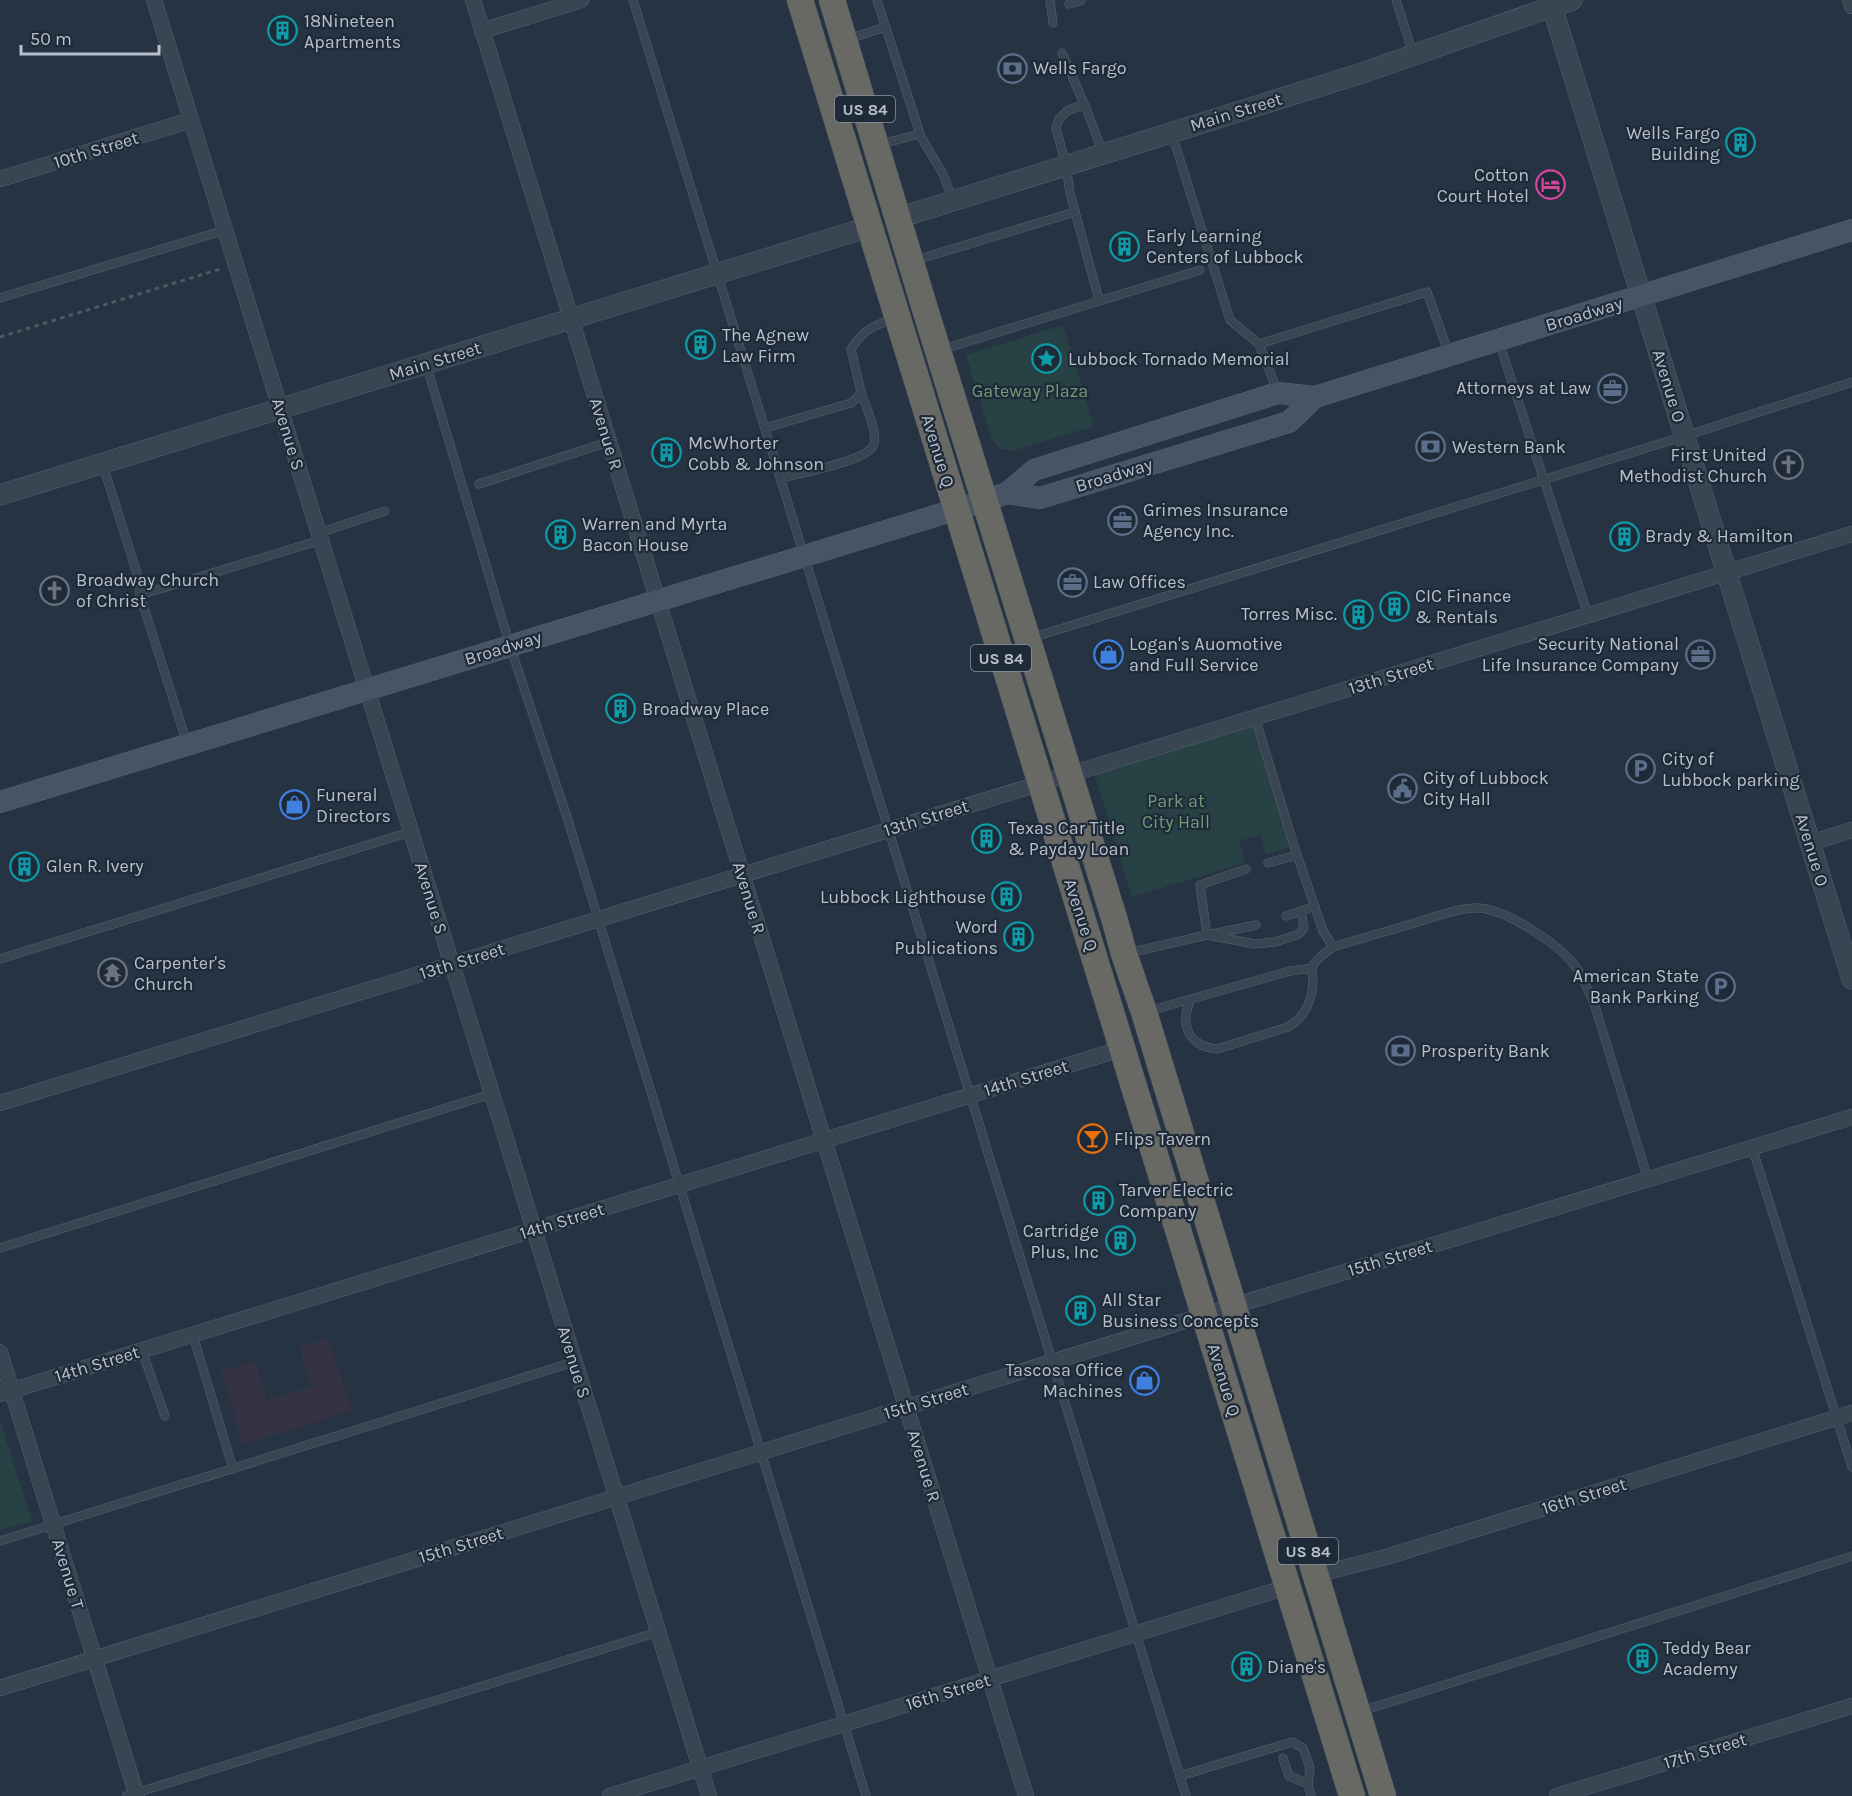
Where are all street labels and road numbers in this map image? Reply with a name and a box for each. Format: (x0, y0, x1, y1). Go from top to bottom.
street label: Main Street (1187, 88, 1285, 136)
road number: US 84 (835, 96, 895, 122)
street label: 10th Street (51, 127, 141, 173)
street label: Broadway (1543, 292, 1626, 336)
street label: Main Street (386, 337, 484, 385)
street label: Avenue O (1647, 347, 1691, 425)
street label: Avenue S (267, 395, 309, 473)
street label: Avenue R (585, 395, 627, 473)
street label: Avenue Q (916, 412, 960, 490)
street label: Broadway (1073, 453, 1156, 497)
street label: Broadway (462, 626, 545, 670)
road number: US 84 (971, 645, 1031, 671)
street label: 13th Street (1346, 653, 1436, 699)
street label: 13th Street (881, 795, 971, 841)
street label: Avenue O (1790, 811, 1834, 889)
street label: Avenue S (410, 859, 452, 937)
street label: Avenue R (728, 859, 770, 937)
street label: Avenue Q (1059, 876, 1103, 954)
street label: 13th Street (417, 938, 507, 984)
street label: 14th Street (981, 1055, 1071, 1101)
street label: 14th Street (517, 1198, 607, 1244)
street label: 15th Street (1345, 1235, 1435, 1281)
street label: Avenue S (553, 1323, 595, 1401)
street label: 14th Street (52, 1341, 142, 1387)
street label: Avenue Q (1202, 1341, 1246, 1419)
street label: 15th Street (881, 1378, 971, 1424)
street label: Avenue R (903, 1427, 945, 1505)
street label: 16th Street (1539, 1473, 1629, 1519)
street label: 15th Street (416, 1522, 506, 1568)
street label: Avenue T (47, 1536, 89, 1612)
road number: US 84 (1278, 1538, 1338, 1564)
street label: 16th Street (903, 1669, 993, 1715)
street label: 17th Street (1661, 1728, 1749, 1774)

